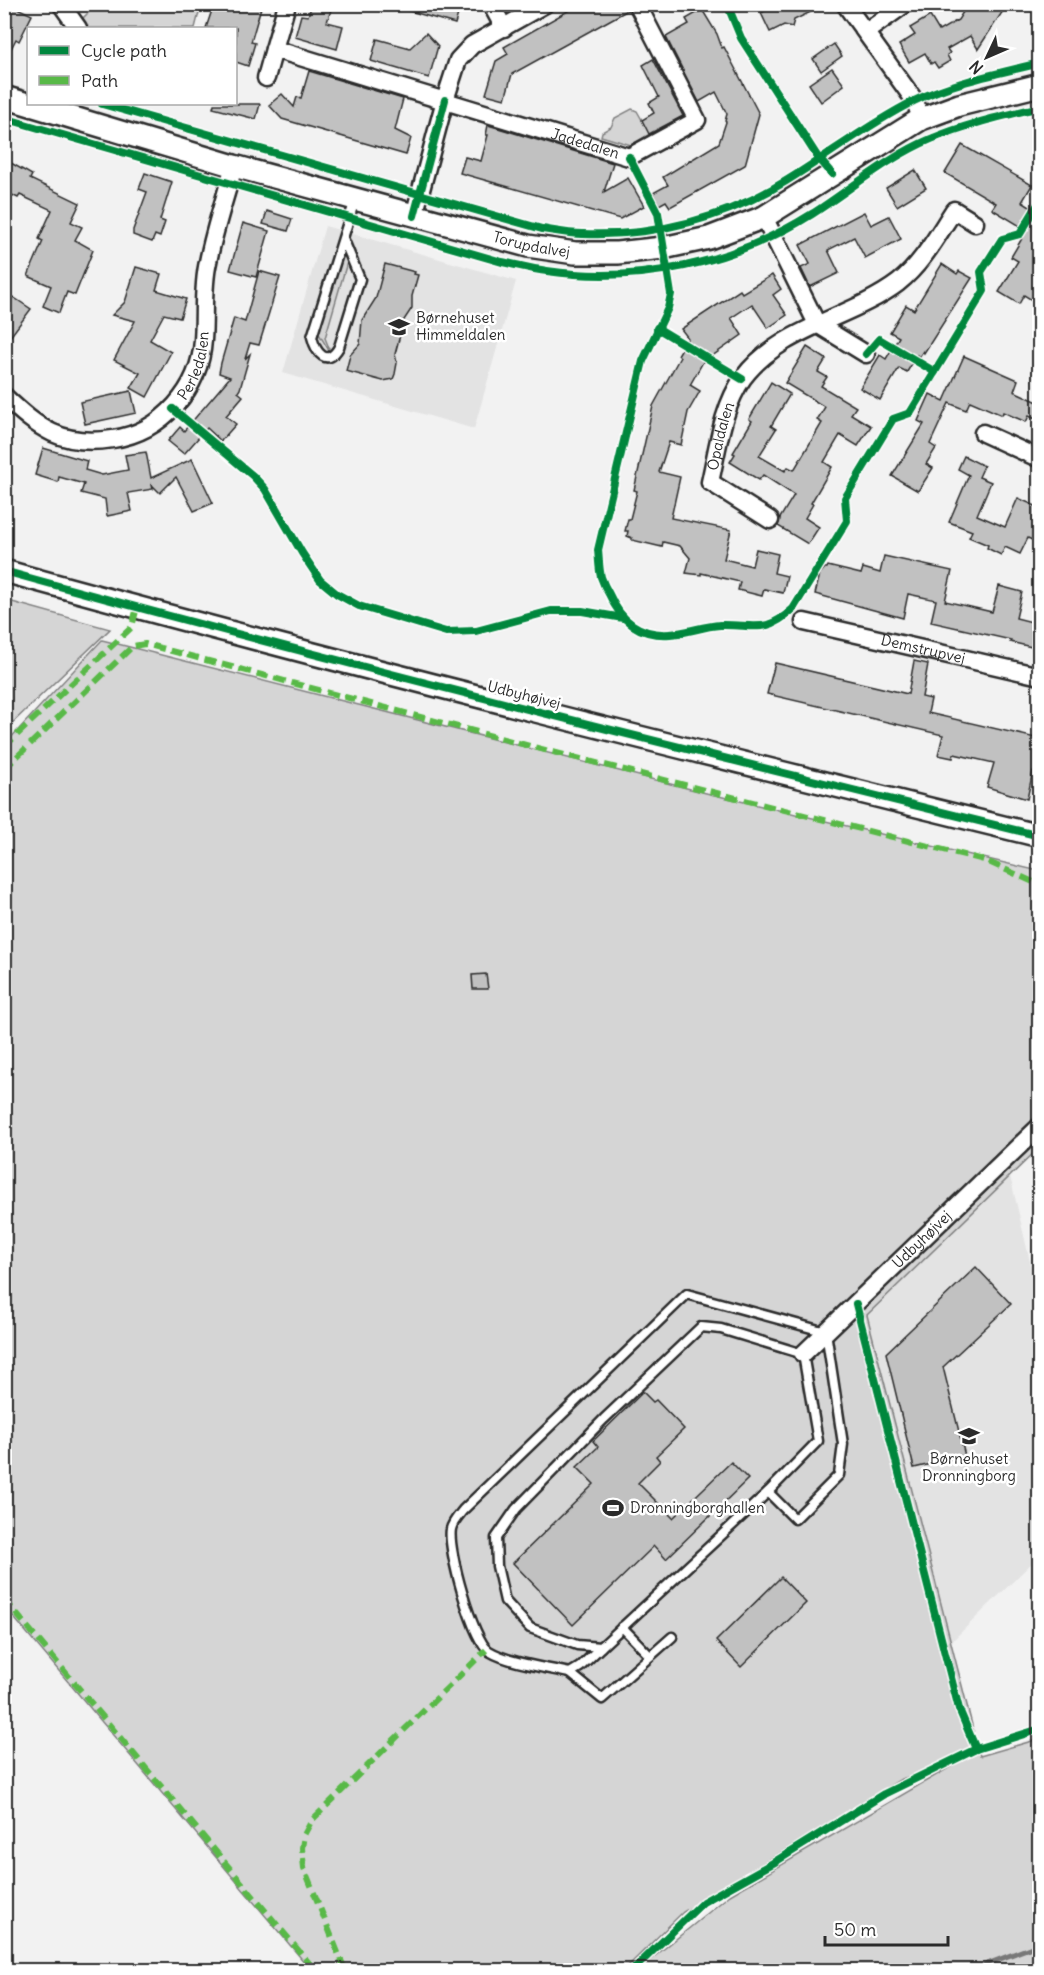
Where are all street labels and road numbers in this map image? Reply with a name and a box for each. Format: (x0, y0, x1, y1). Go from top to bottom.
street label: Jadedalen (549, 124, 622, 163)
street label: Torupdalvej (491, 227, 571, 261)
street label: Perledalen (173, 331, 213, 403)
street label: Opaldalen (703, 399, 738, 472)
street label: Demstrupvej (879, 630, 967, 668)
street label: Udbyhøjvej (486, 676, 563, 713)
street label: Udbyhøjvej (888, 1206, 955, 1272)

